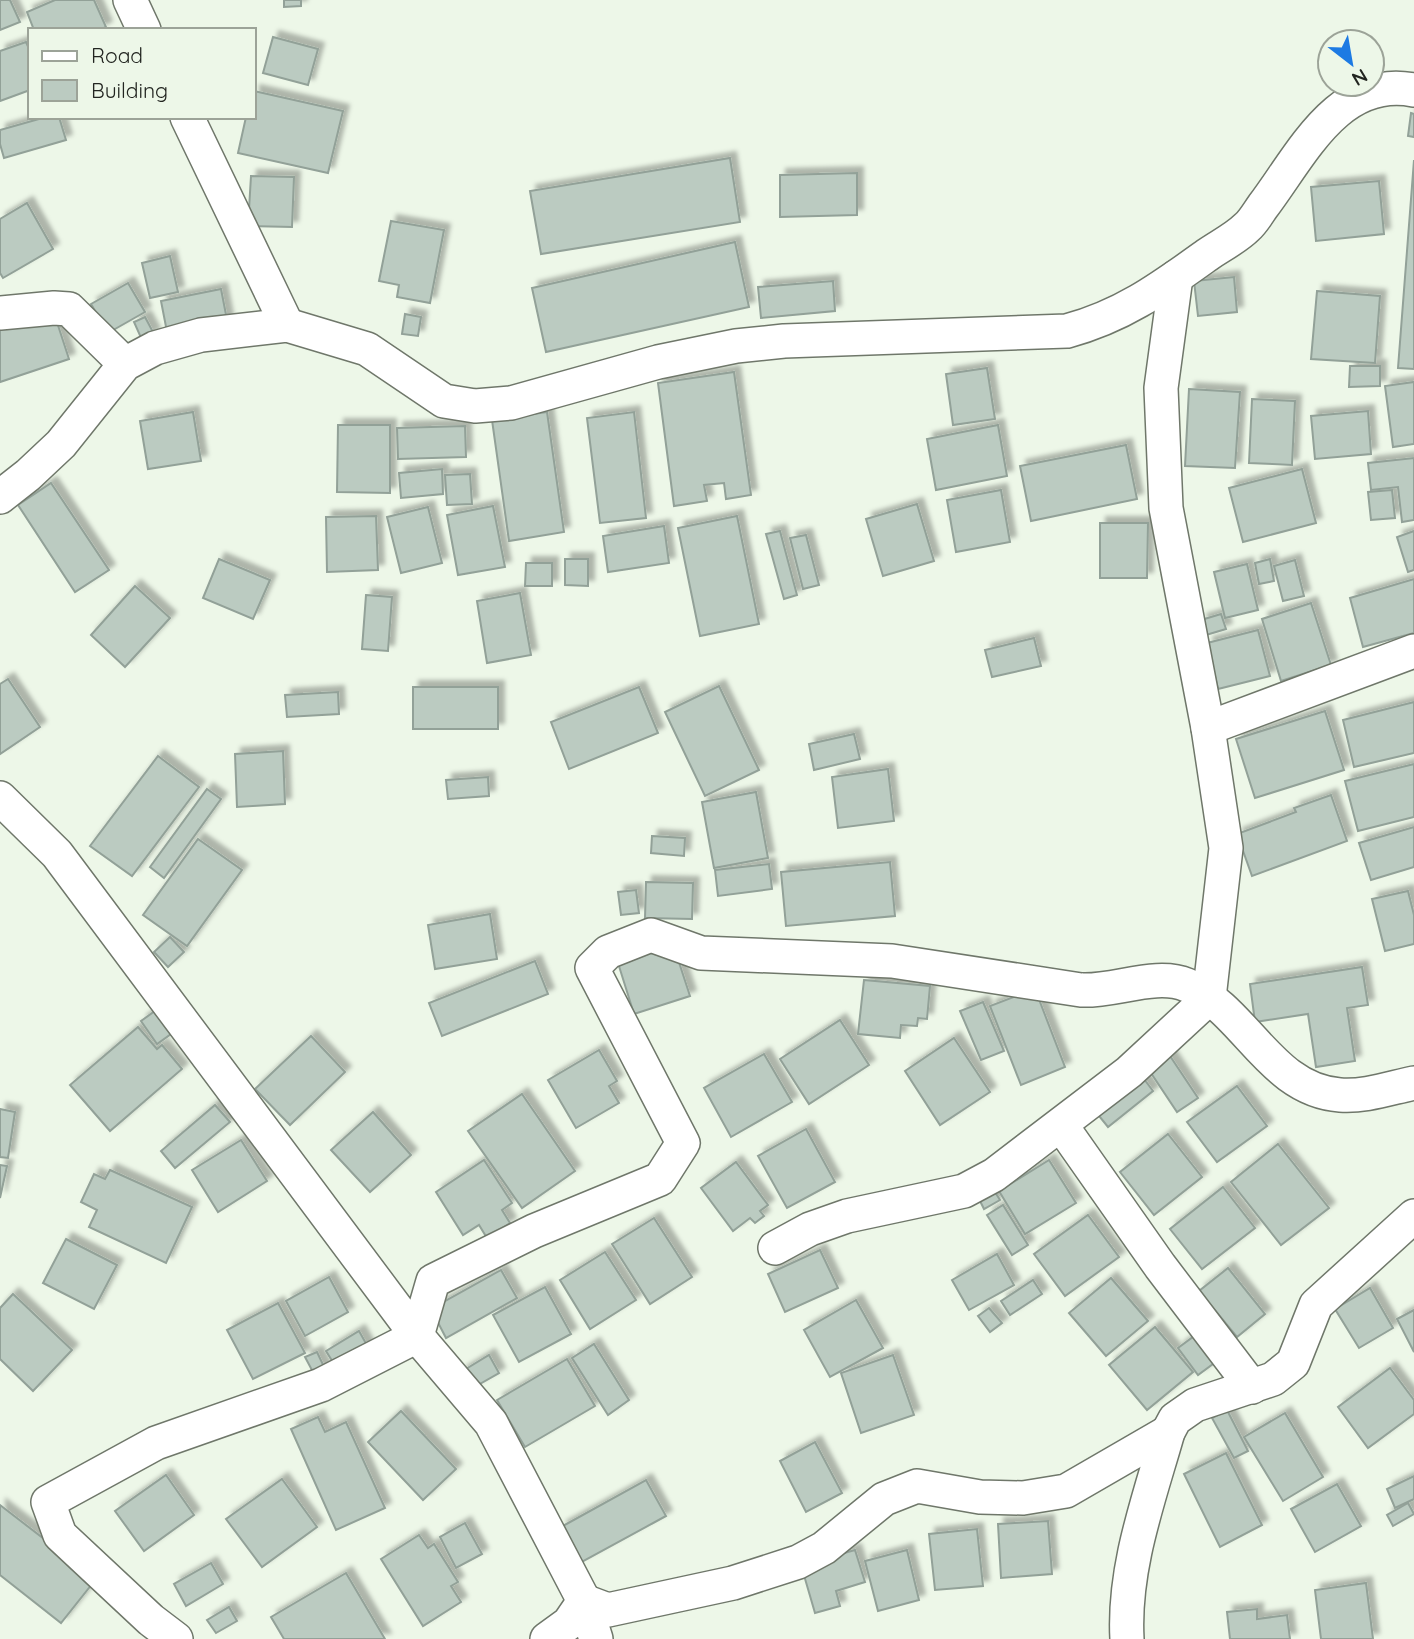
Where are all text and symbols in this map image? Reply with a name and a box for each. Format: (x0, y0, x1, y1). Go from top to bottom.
legend (28, 28, 256, 119)
north arrow (1316, 28, 1386, 98)
text: Road (91, 42, 143, 68)
text: N (1348, 64, 1372, 91)
text: Building (91, 77, 168, 103)

